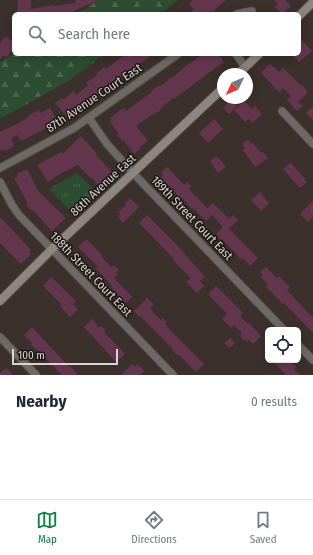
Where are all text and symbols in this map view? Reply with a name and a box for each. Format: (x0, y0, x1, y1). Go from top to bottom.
search box (12, 12, 301, 56)
icon: search (26, 23, 48, 45)
text: Search here (58, 25, 130, 43)
street label: 87th Avenue Court East (44, 61, 145, 135)
north arrow (217, 68, 253, 104)
street label: 86th Avenue East (67, 151, 139, 219)
street label: 189th Street Court East (148, 173, 236, 263)
street label: 188th Street Court East (47, 229, 135, 319)
map controls (265, 327, 301, 363)
button: locate (265, 327, 301, 363)
scale bar (12, 347, 118, 366)
text: 100 m (18, 349, 45, 362)
text: Nearby (16, 391, 67, 412)
text: 0 results (251, 394, 297, 409)
tab: Map (36, 509, 58, 546)
tab: Directions (131, 509, 177, 546)
tab: Saved (250, 509, 277, 546)

